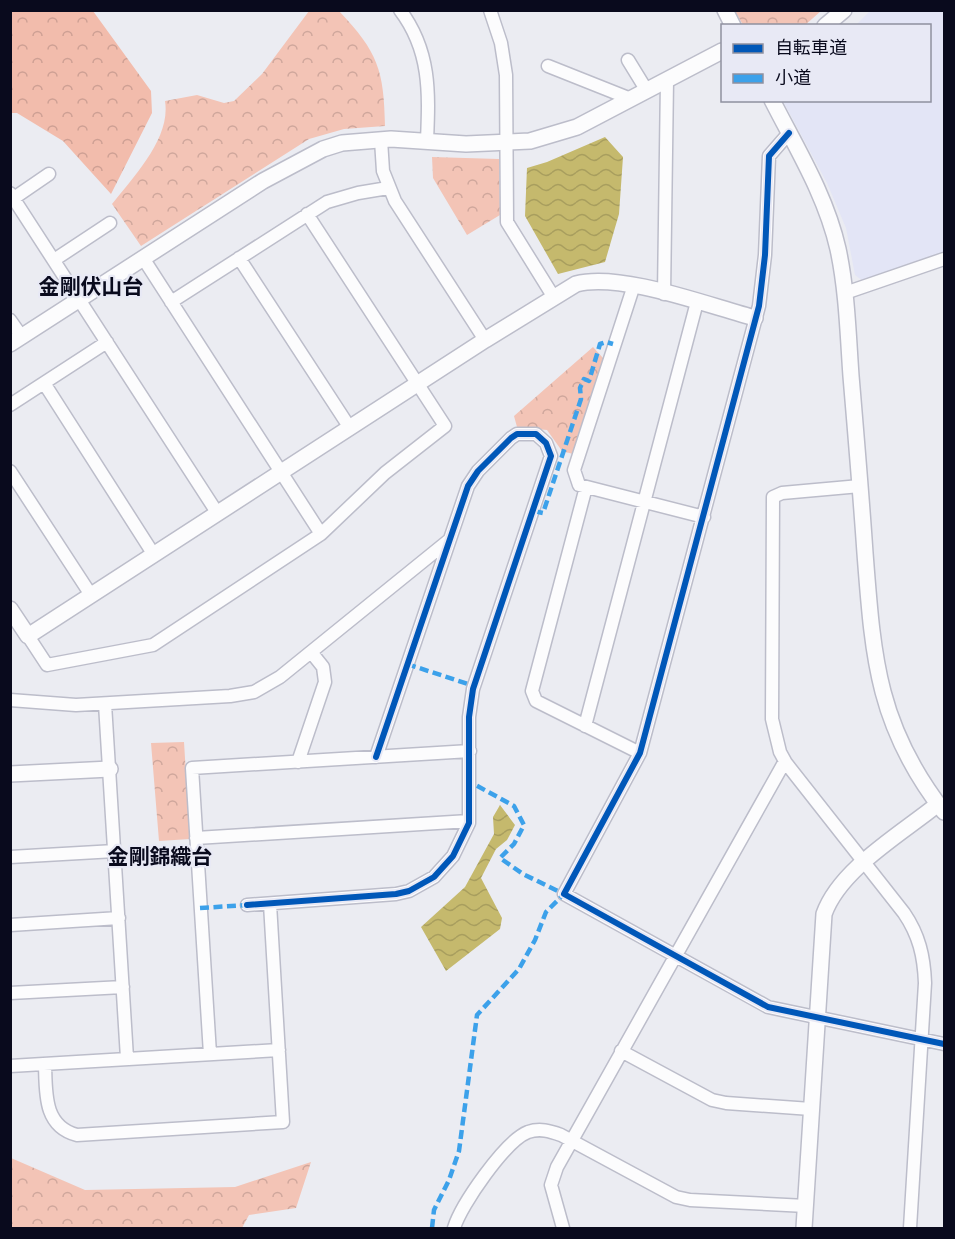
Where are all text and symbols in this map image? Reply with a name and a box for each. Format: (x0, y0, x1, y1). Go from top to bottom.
legend (721, 24, 931, 102)
text: 自転車道 (775, 37, 847, 59)
text: 小道 (775, 67, 811, 89)
district label: 金剛伏山台 (39, 274, 144, 300)
district label: 金剛錦織台 (108, 844, 213, 870)

